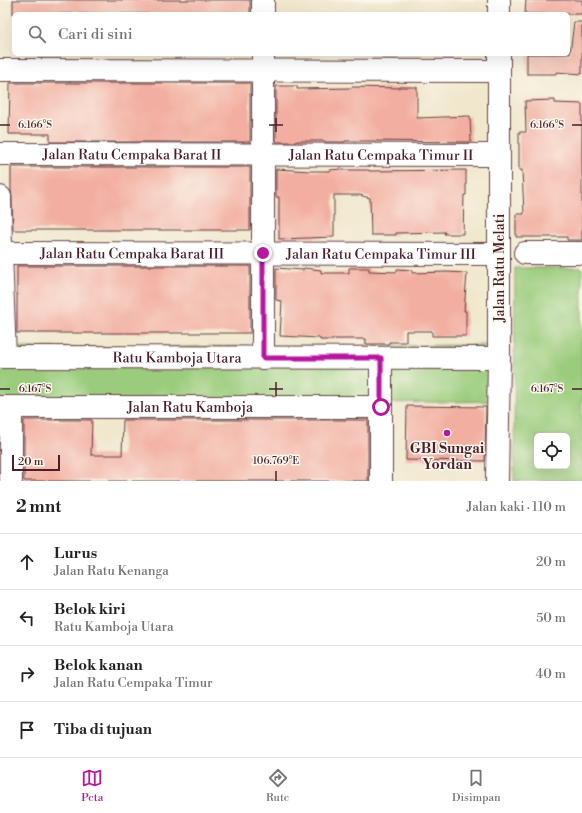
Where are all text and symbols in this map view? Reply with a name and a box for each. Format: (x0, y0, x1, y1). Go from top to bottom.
search box (12, 12, 570, 56)
icon: search (26, 23, 48, 45)
text: Cari di sini (58, 25, 133, 44)
text: 6.166°S (18, 119, 52, 131)
text: 6.166°S (530, 119, 564, 131)
street label: Jalan Ratu Cempaka Barat II (42, 146, 222, 164)
street label: Jalan Ratu Cempaka Timur II (288, 147, 474, 165)
street label: Jalan Ratu Melati (491, 213, 509, 323)
route end (254, 244, 272, 262)
street label: Jalan Ratu Cempaka Barat III (39, 245, 225, 263)
street label: Jalan Ratu Cempaka Timur III (285, 246, 477, 264)
street label: Ratu Kamboja Utara (112, 349, 242, 367)
text: 6.167°S (19, 383, 51, 395)
text: 6.167°S (531, 383, 563, 395)
route start (372, 398, 390, 416)
street label: Jalan Ratu Kamboja (126, 399, 254, 417)
marker: GBI Sungai Yordan (442, 428, 452, 438)
map controls (534, 433, 570, 469)
button: locate (534, 433, 570, 469)
place label: GBI Sungai Yordan (410, 440, 485, 474)
scale bar (12, 453, 60, 472)
text: 20 m (18, 455, 43, 469)
text: 106.769°E (253, 455, 299, 467)
text: 2 mnt (16, 496, 61, 518)
text: Jalan kaki · 110 m (467, 499, 566, 515)
text: Lurus (54, 544, 97, 563)
icon: ahead (16, 551, 38, 573)
text: 20 m (536, 554, 566, 570)
text: Jalan Ratu Kenanga (54, 563, 169, 579)
text: Belok kiri (54, 600, 125, 619)
icon: left (16, 607, 38, 629)
text: 50 m (536, 610, 566, 626)
text: Ratu Kamboja Utara (54, 619, 174, 635)
text: Belok kanan (54, 656, 143, 675)
icon: right (16, 663, 38, 685)
text: 40 m (536, 666, 566, 682)
text: Jalan Ratu Cempaka Timur (54, 675, 213, 691)
icon: arrive (16, 719, 38, 741)
text: Tiba di tujuan (54, 720, 152, 739)
tab: Peta (81, 767, 103, 805)
tab: Rute (266, 767, 289, 805)
tab: Disimpan (452, 767, 501, 805)

